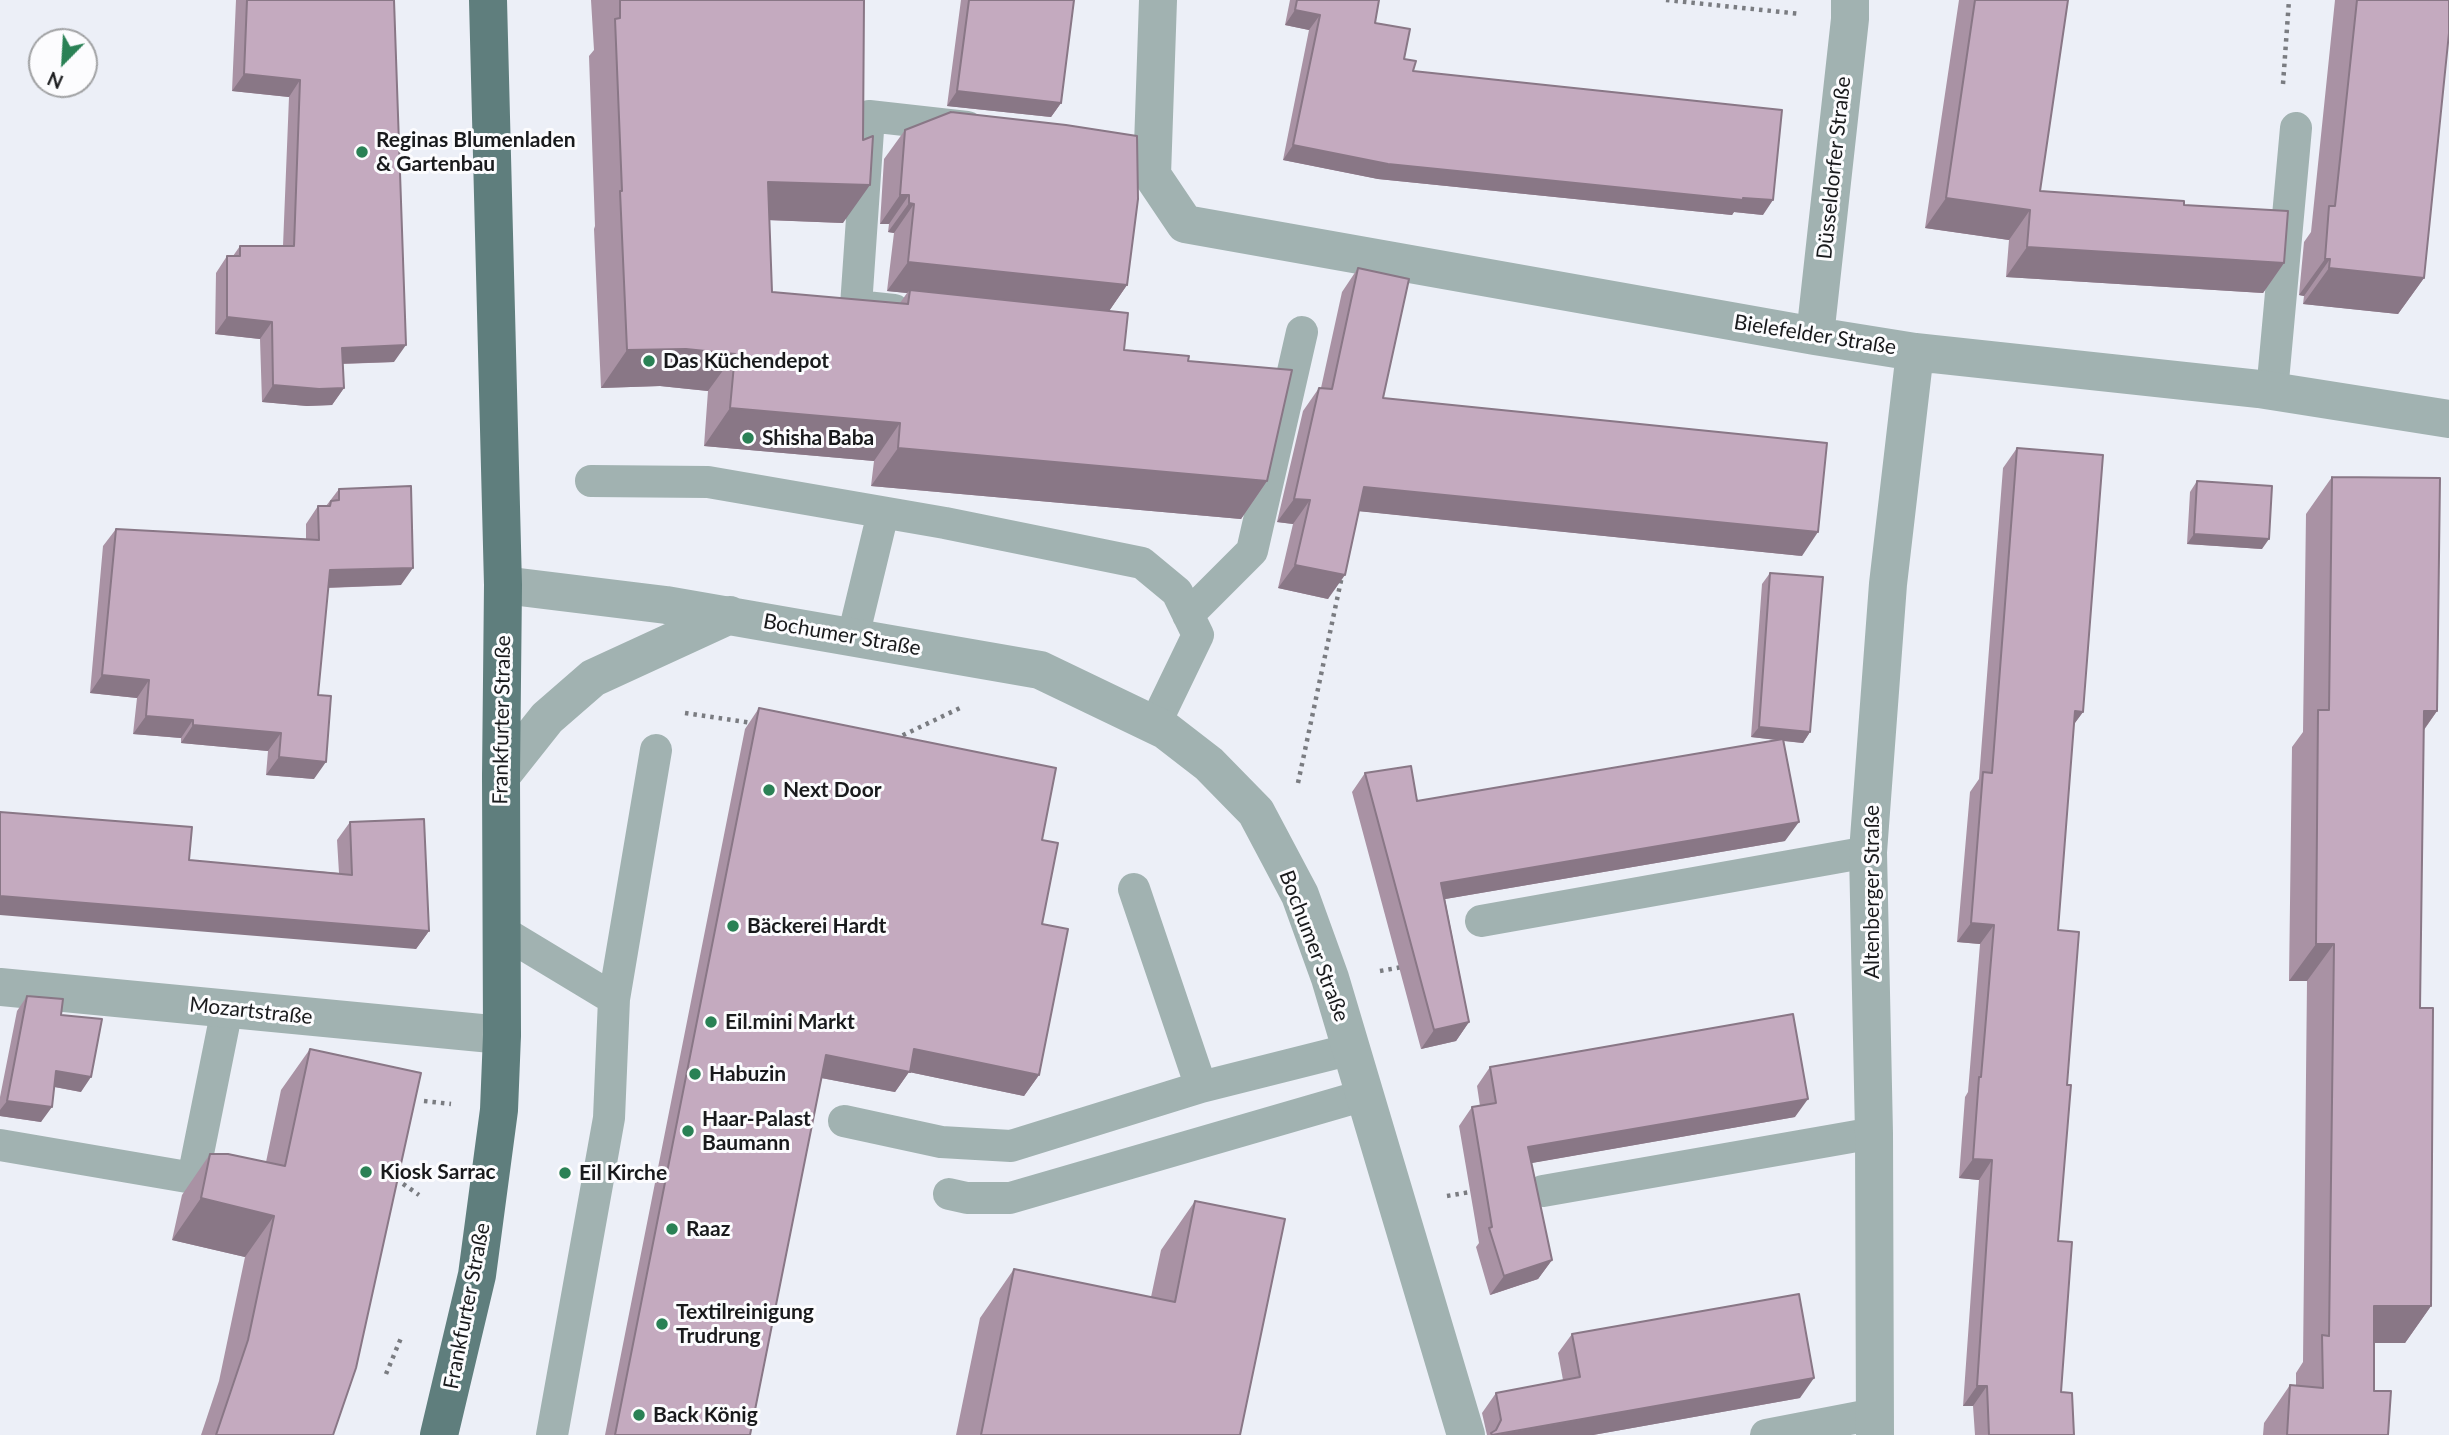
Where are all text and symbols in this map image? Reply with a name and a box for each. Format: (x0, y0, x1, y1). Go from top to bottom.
north arrow (28, 28, 98, 98)
text: N (44, 67, 66, 94)
street label: Düsseldorfer Straße (1812, 75, 1856, 261)
place label: Reginas Blumenladen & Gartenbau (376, 127, 575, 177)
marker: Reginas Blumenladen & Gartenbau (354, 144, 370, 160)
street label: Bielefelder Straße (1732, 310, 1898, 360)
place label: Das Küchendepot (663, 348, 829, 374)
marker: Das Küchendepot (641, 353, 657, 369)
place label: Shisha Baba (762, 425, 874, 451)
marker: Shisha Baba (740, 430, 756, 446)
street label: Bochumer Straße (761, 609, 923, 661)
street label: Frankfurter Straße (488, 635, 516, 805)
place label: Next Door (783, 777, 882, 803)
marker: Next Door (761, 782, 777, 798)
street label: Altenberger Straße (1859, 805, 1885, 979)
street label: Bochumer Straße (1274, 867, 1354, 1025)
place label: Bäckerei Hardt (747, 913, 886, 939)
marker: Bäckerei Hardt (725, 918, 741, 934)
street label: Mozartstraße (188, 992, 314, 1030)
place label: Eil.mini Markt (725, 1009, 855, 1035)
marker: Eil.mini Markt (703, 1014, 719, 1030)
place label: Habuzin (709, 1061, 786, 1087)
marker: Habuzin (687, 1066, 703, 1082)
place label: Haar-Palast Baumann (702, 1106, 811, 1156)
marker: Haar-Palast Baumann (680, 1123, 696, 1139)
place label: Kiosk Sarrac (380, 1159, 496, 1185)
place label: Eil Kirche (579, 1160, 667, 1186)
marker: Kiosk Sarrac (358, 1164, 374, 1180)
marker: Eil Kirche (557, 1165, 573, 1181)
place label: Raaz (686, 1216, 730, 1242)
street label: Frankfurter Straße (438, 1221, 496, 1391)
marker: Raaz (664, 1221, 680, 1237)
place label: Textilreinigung Trudrung (676, 1299, 814, 1349)
marker: Textilreinigung Trudrung (654, 1316, 670, 1332)
place label: Back König (653, 1402, 758, 1428)
marker: Back König (631, 1407, 647, 1423)

